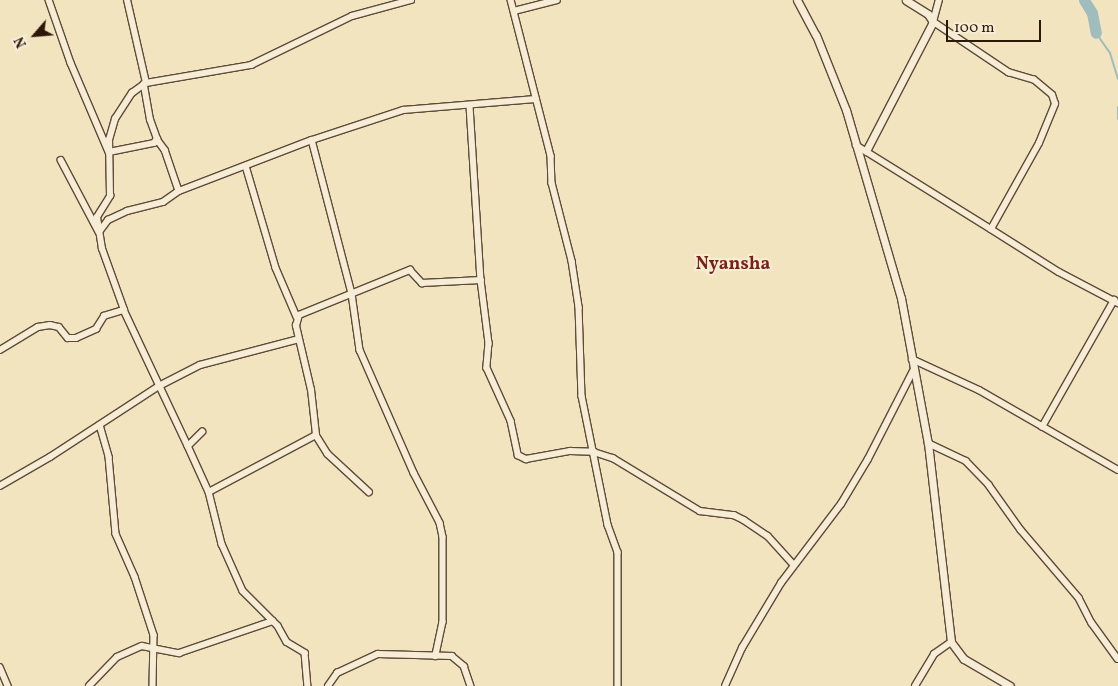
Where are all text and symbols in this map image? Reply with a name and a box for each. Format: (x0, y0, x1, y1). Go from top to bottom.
north arrow (10, 10, 60, 60)
scale bar (948, 10, 1043, 42)
text: 100 m (954, 18, 994, 39)
text: N (10, 33, 32, 51)
district label: Nyansha (696, 254, 770, 276)

